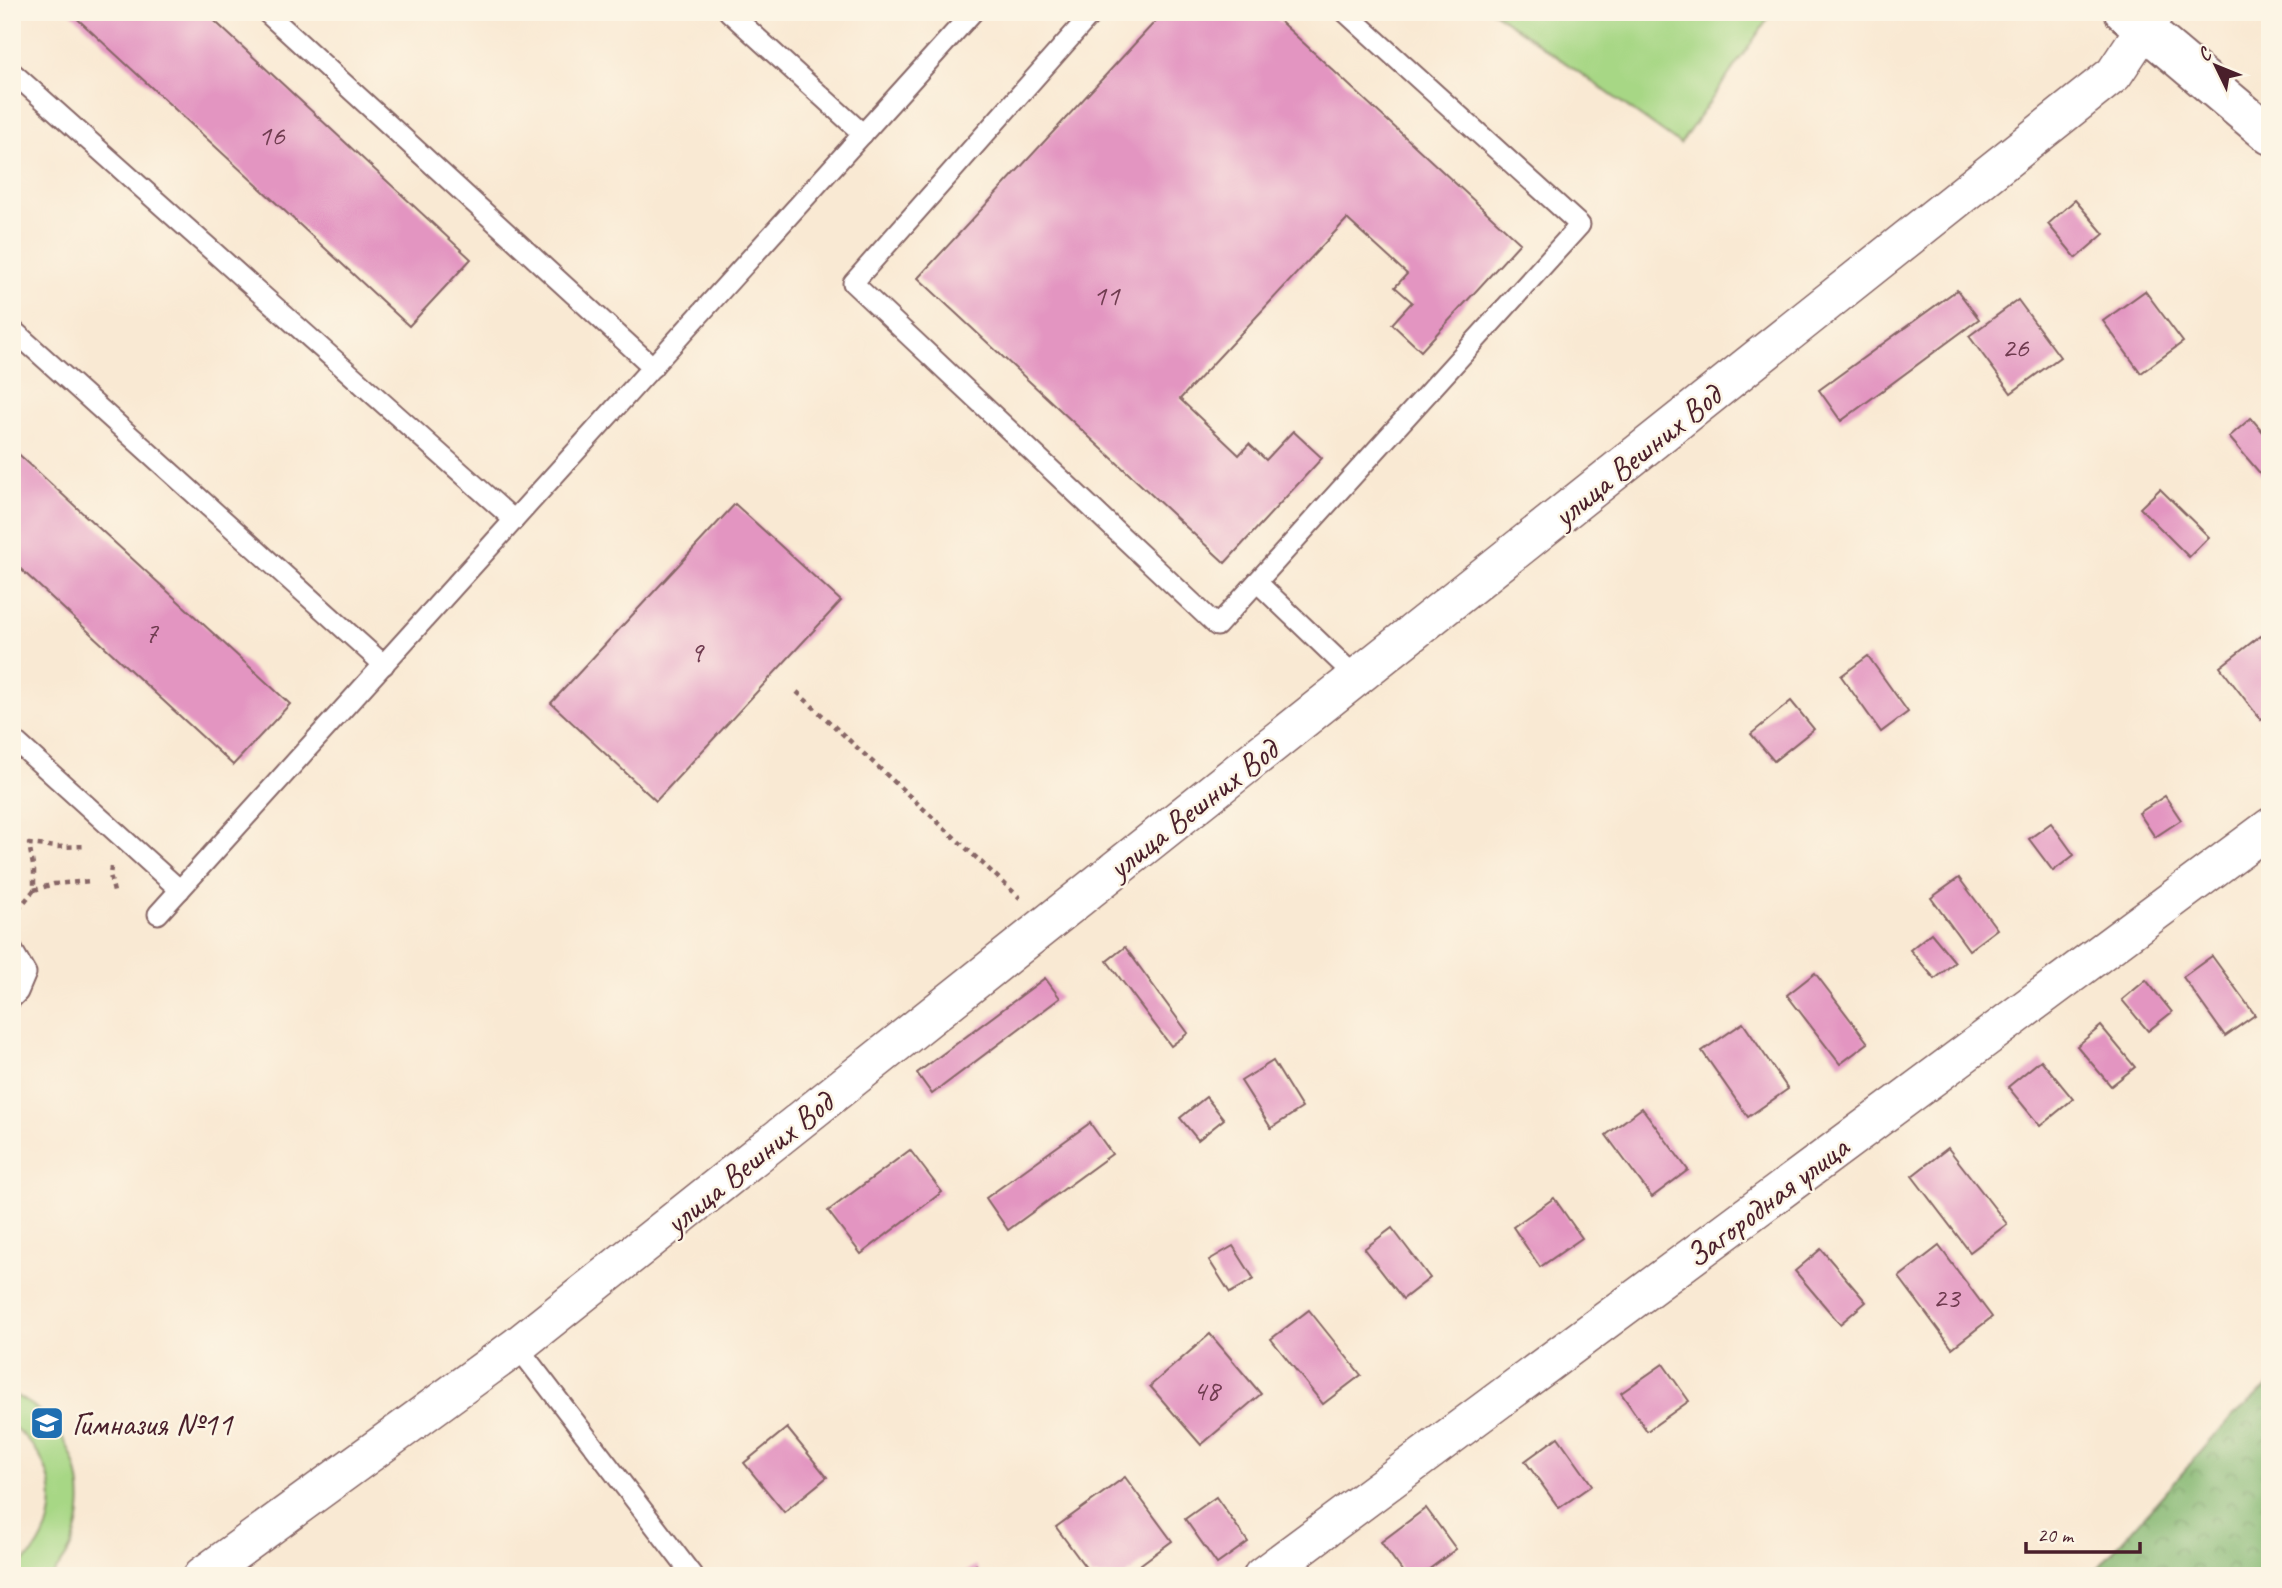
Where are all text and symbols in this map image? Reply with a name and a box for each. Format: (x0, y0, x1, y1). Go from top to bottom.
north arrow (2180, 32, 2250, 102)
text: С (2192, 42, 2218, 67)
house number: 16 (258, 116, 286, 154)
house number: 11 (1093, 276, 1121, 314)
house number: 26 (2002, 328, 2030, 366)
street label: улица Вешних Вод (1542, 373, 1732, 538)
house number: 7 (144, 613, 159, 651)
house number: 9 (689, 633, 705, 671)
street label: улица Вешних Вод (1098, 727, 1289, 890)
street label: улица Вешних Вод (654, 1080, 844, 1245)
street label: Загородная улица (1676, 1126, 1858, 1277)
house number: 23 (1933, 1278, 1962, 1316)
house number: 48 (1193, 1371, 1222, 1409)
place label: Гимназия №11 (72, 1403, 234, 1445)
school or university icon: Гимназия №11 (28, 1404, 66, 1442)
scale bar (2026, 1511, 2140, 1555)
text: 20 m (2037, 1522, 2075, 1548)

